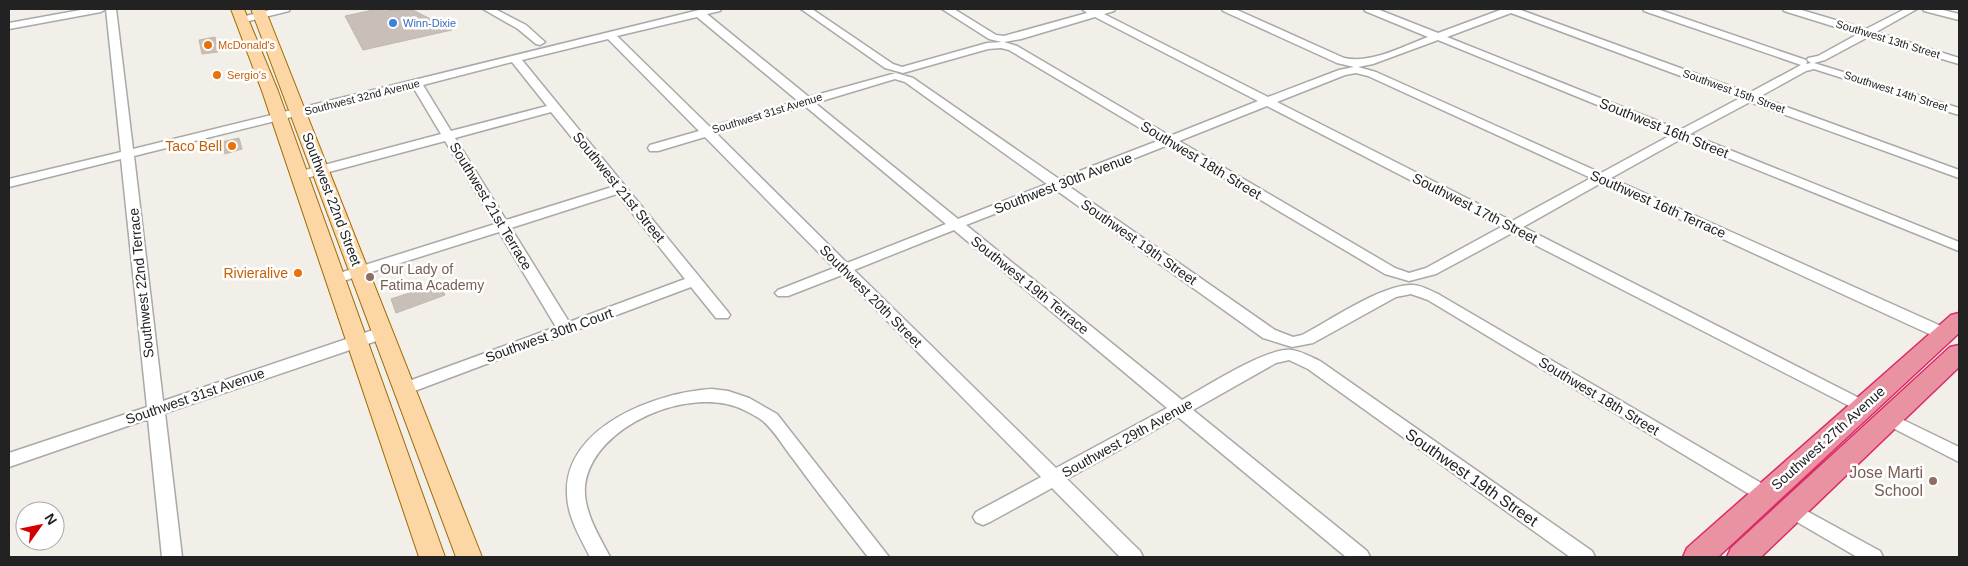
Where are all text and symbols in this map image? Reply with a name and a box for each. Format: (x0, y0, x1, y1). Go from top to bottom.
marker: Winn-Dixie (387, 17, 399, 29)
place label: Winn-Dixie (403, 17, 456, 29)
street label: Southwest 13th Street (1834, 17, 1942, 61)
marker: McDonald's (202, 39, 214, 51)
place label: McDonald's (218, 39, 276, 51)
street label: Southwest 15th Street (1681, 67, 1787, 115)
marker: Sergio's (211, 69, 223, 81)
place label: Sergio's (227, 69, 267, 81)
street label: Southwest 14th Street (1843, 69, 1949, 113)
street label: Southwest 32nd Avenue (303, 77, 421, 117)
street label: Southwest 31st Avenue (710, 90, 824, 136)
street label: Southwest 16th Street (1597, 95, 1731, 161)
street label: Southwest 18th Street (1138, 118, 1264, 202)
street label: Southwest 21st Street (570, 129, 668, 245)
street label: Southwest 22nd Street (299, 130, 365, 268)
place label: Taco Bell (165, 138, 222, 154)
street label: Southwest 21st Terrace (447, 139, 536, 273)
marker: Taco Bell (226, 140, 238, 152)
street label: Southwest 30th Avenue (992, 149, 1135, 217)
street label: Southwest 16th Terrace (1588, 167, 1729, 241)
street label: Southwest 17th Street (1410, 170, 1540, 246)
street label: Southwest 19th Street (1078, 196, 1200, 288)
street label: Southwest 22nd Terrace (125, 207, 157, 359)
street label: Southwest 19th Terrace (968, 233, 1092, 338)
street label: Southwest 20th Street (817, 242, 925, 350)
place label: Our Lady of Fatima Academy (380, 261, 484, 293)
place label: Rivieralive (223, 265, 288, 281)
marker: Rivieralive (292, 267, 304, 279)
marker: Our Lady of Fatima Academy (364, 271, 376, 283)
street label: Southwest 30th Court (483, 304, 615, 366)
street label: Southwest 18th Street (1536, 354, 1662, 438)
street label: Southwest 31st Avenue (123, 365, 267, 427)
street label: Southwest 27th Avenue (1768, 383, 1888, 493)
street label: Southwest 29th Avenue (1059, 395, 1195, 481)
street label: Southwest 19th Street (1402, 425, 1542, 530)
place label: Jose Marti School (1849, 464, 1923, 499)
marker: Jose Marti School (1927, 475, 1939, 487)
north arrow (15, 501, 65, 551)
text: N (41, 510, 60, 528)

